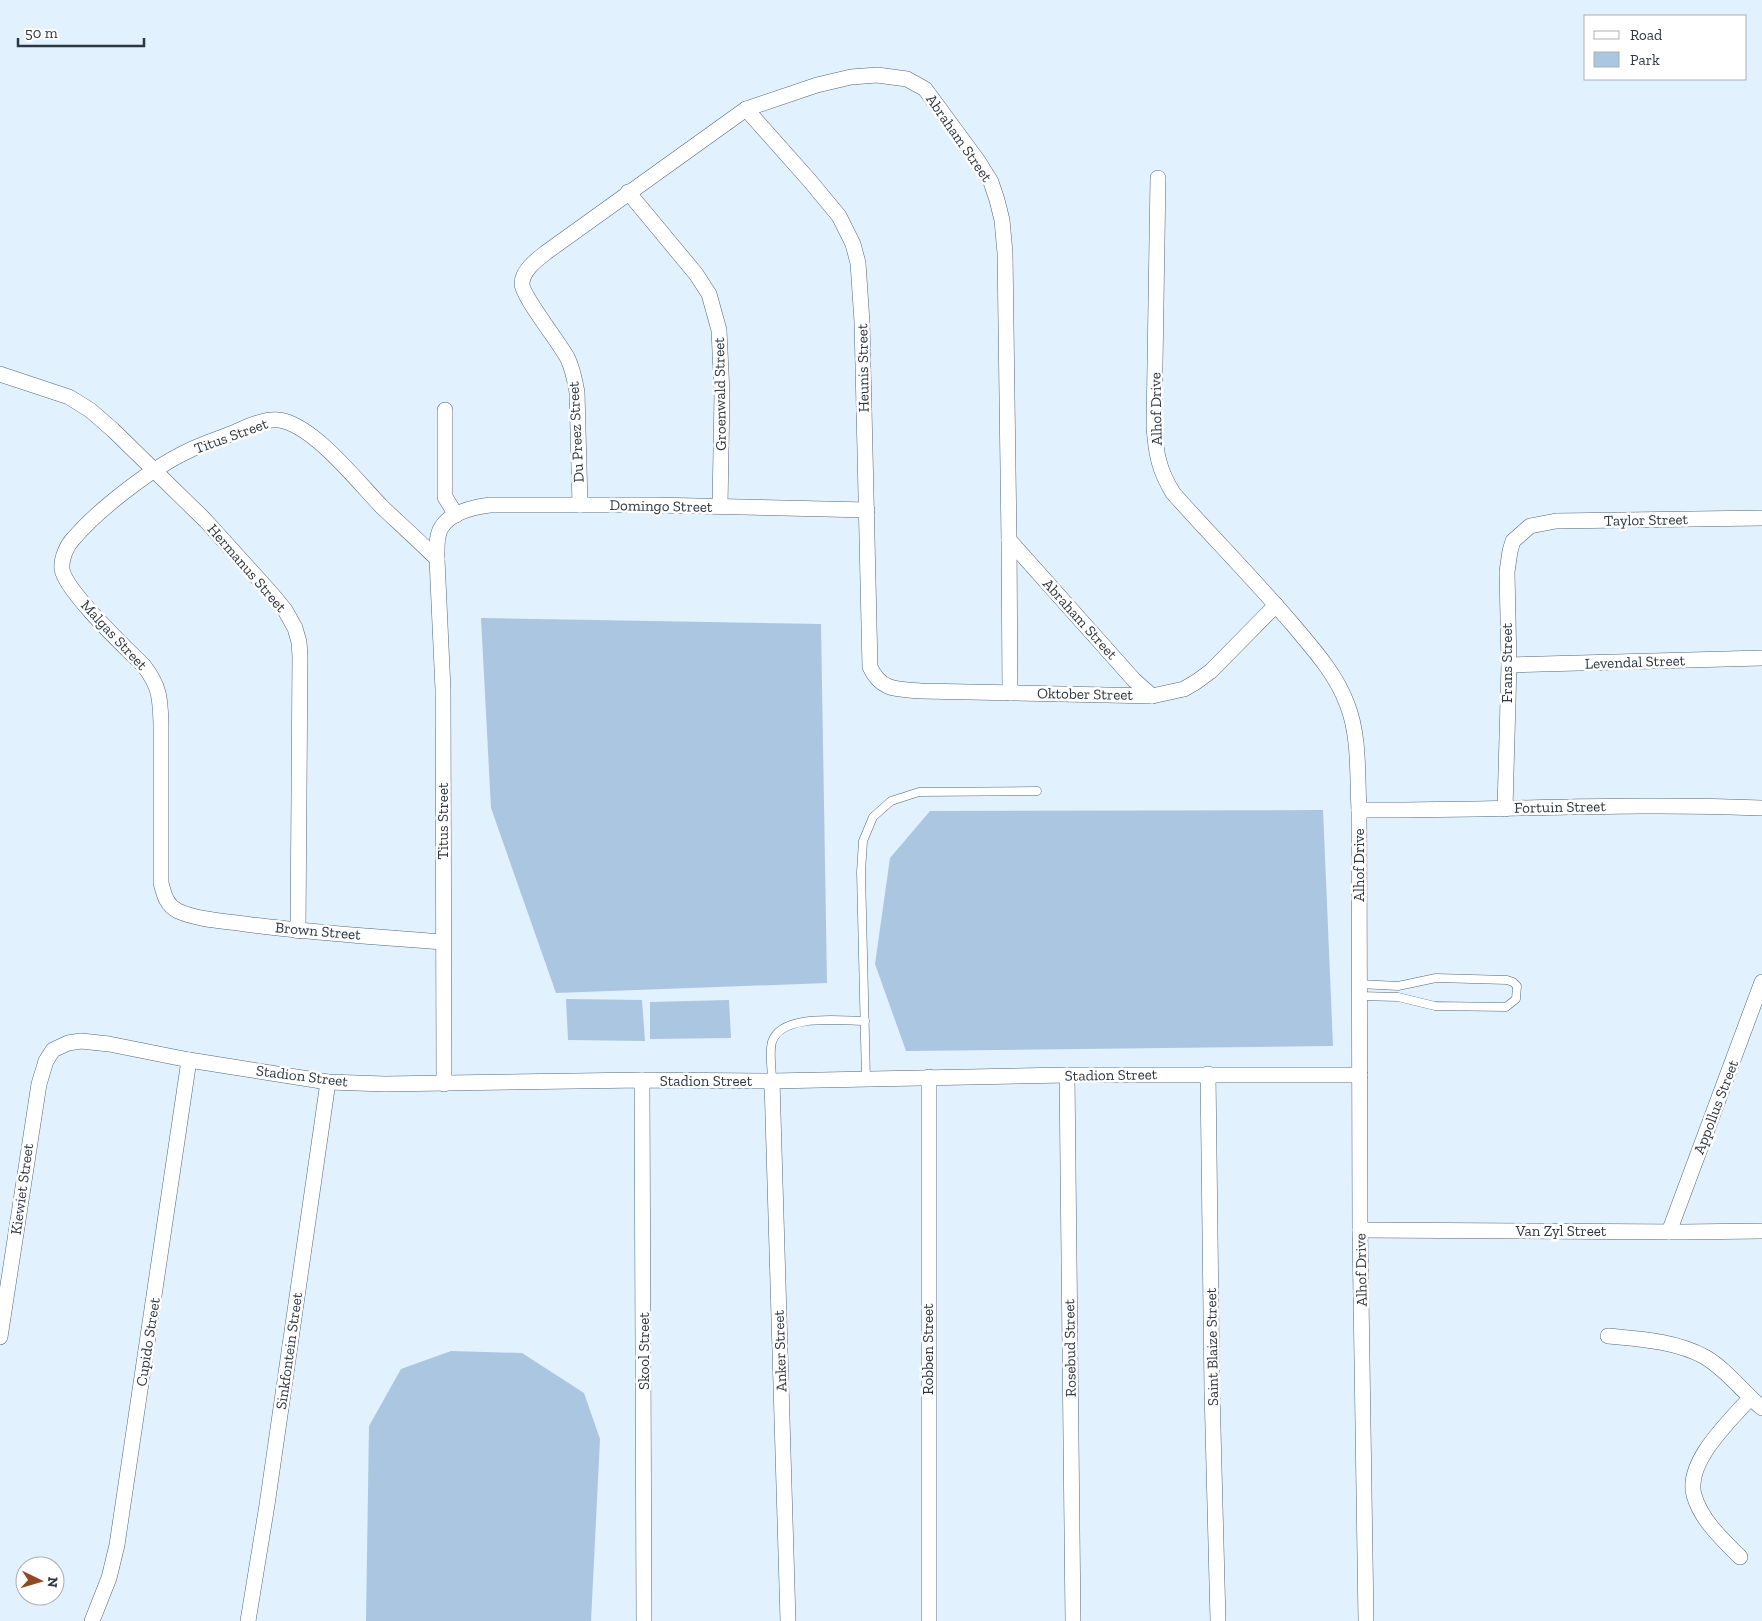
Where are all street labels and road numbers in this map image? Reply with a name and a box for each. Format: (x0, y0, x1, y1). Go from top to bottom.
street label: Abraham Street (922, 91, 996, 186)
street label: Heunis Street (853, 323, 873, 413)
street label: Groenwald Street (710, 337, 730, 451)
street label: Alhof Drive (1146, 372, 1166, 446)
street label: Du Preez Street (564, 381, 588, 483)
street label: Titus Street (192, 414, 271, 458)
street label: Domingo Street (609, 496, 713, 516)
street label: Taylor Street (1604, 510, 1689, 530)
street label: Hermanus Street (204, 520, 290, 616)
street label: Abraham Street (1039, 575, 1121, 664)
street label: Malgas Street (77, 596, 151, 674)
street label: Frans Street (1498, 623, 1516, 703)
street label: Levendal Street (1585, 651, 1686, 673)
street label: Oktober Street (1037, 684, 1134, 704)
street label: Titus Street (434, 782, 452, 859)
street label: Fortuin Street (1514, 797, 1606, 817)
street label: Alhof Drive (1350, 828, 1368, 902)
street label: Brown Street (274, 918, 362, 944)
street label: Appollus Street (1690, 1057, 1742, 1157)
street label: Stadion Street (255, 1061, 349, 1091)
street label: Stadion Street (1065, 1065, 1158, 1085)
street label: Stadion Street (660, 1072, 753, 1090)
street label: Kiewiet Street (7, 1142, 37, 1236)
street label: Van Zyl Street (1515, 1222, 1607, 1240)
street label: Alhof Drive (1351, 1233, 1371, 1307)
street label: Saint Blaize Street (1202, 1287, 1222, 1406)
street label: Sinkfontein Street (272, 1291, 306, 1411)
street label: Cupido Street (132, 1296, 164, 1388)
street label: Rosebud Street (1060, 1298, 1080, 1397)
street label: Robben Street (919, 1303, 937, 1395)
street label: Anker Street (770, 1309, 790, 1392)
street label: Skool Street (635, 1312, 653, 1390)

